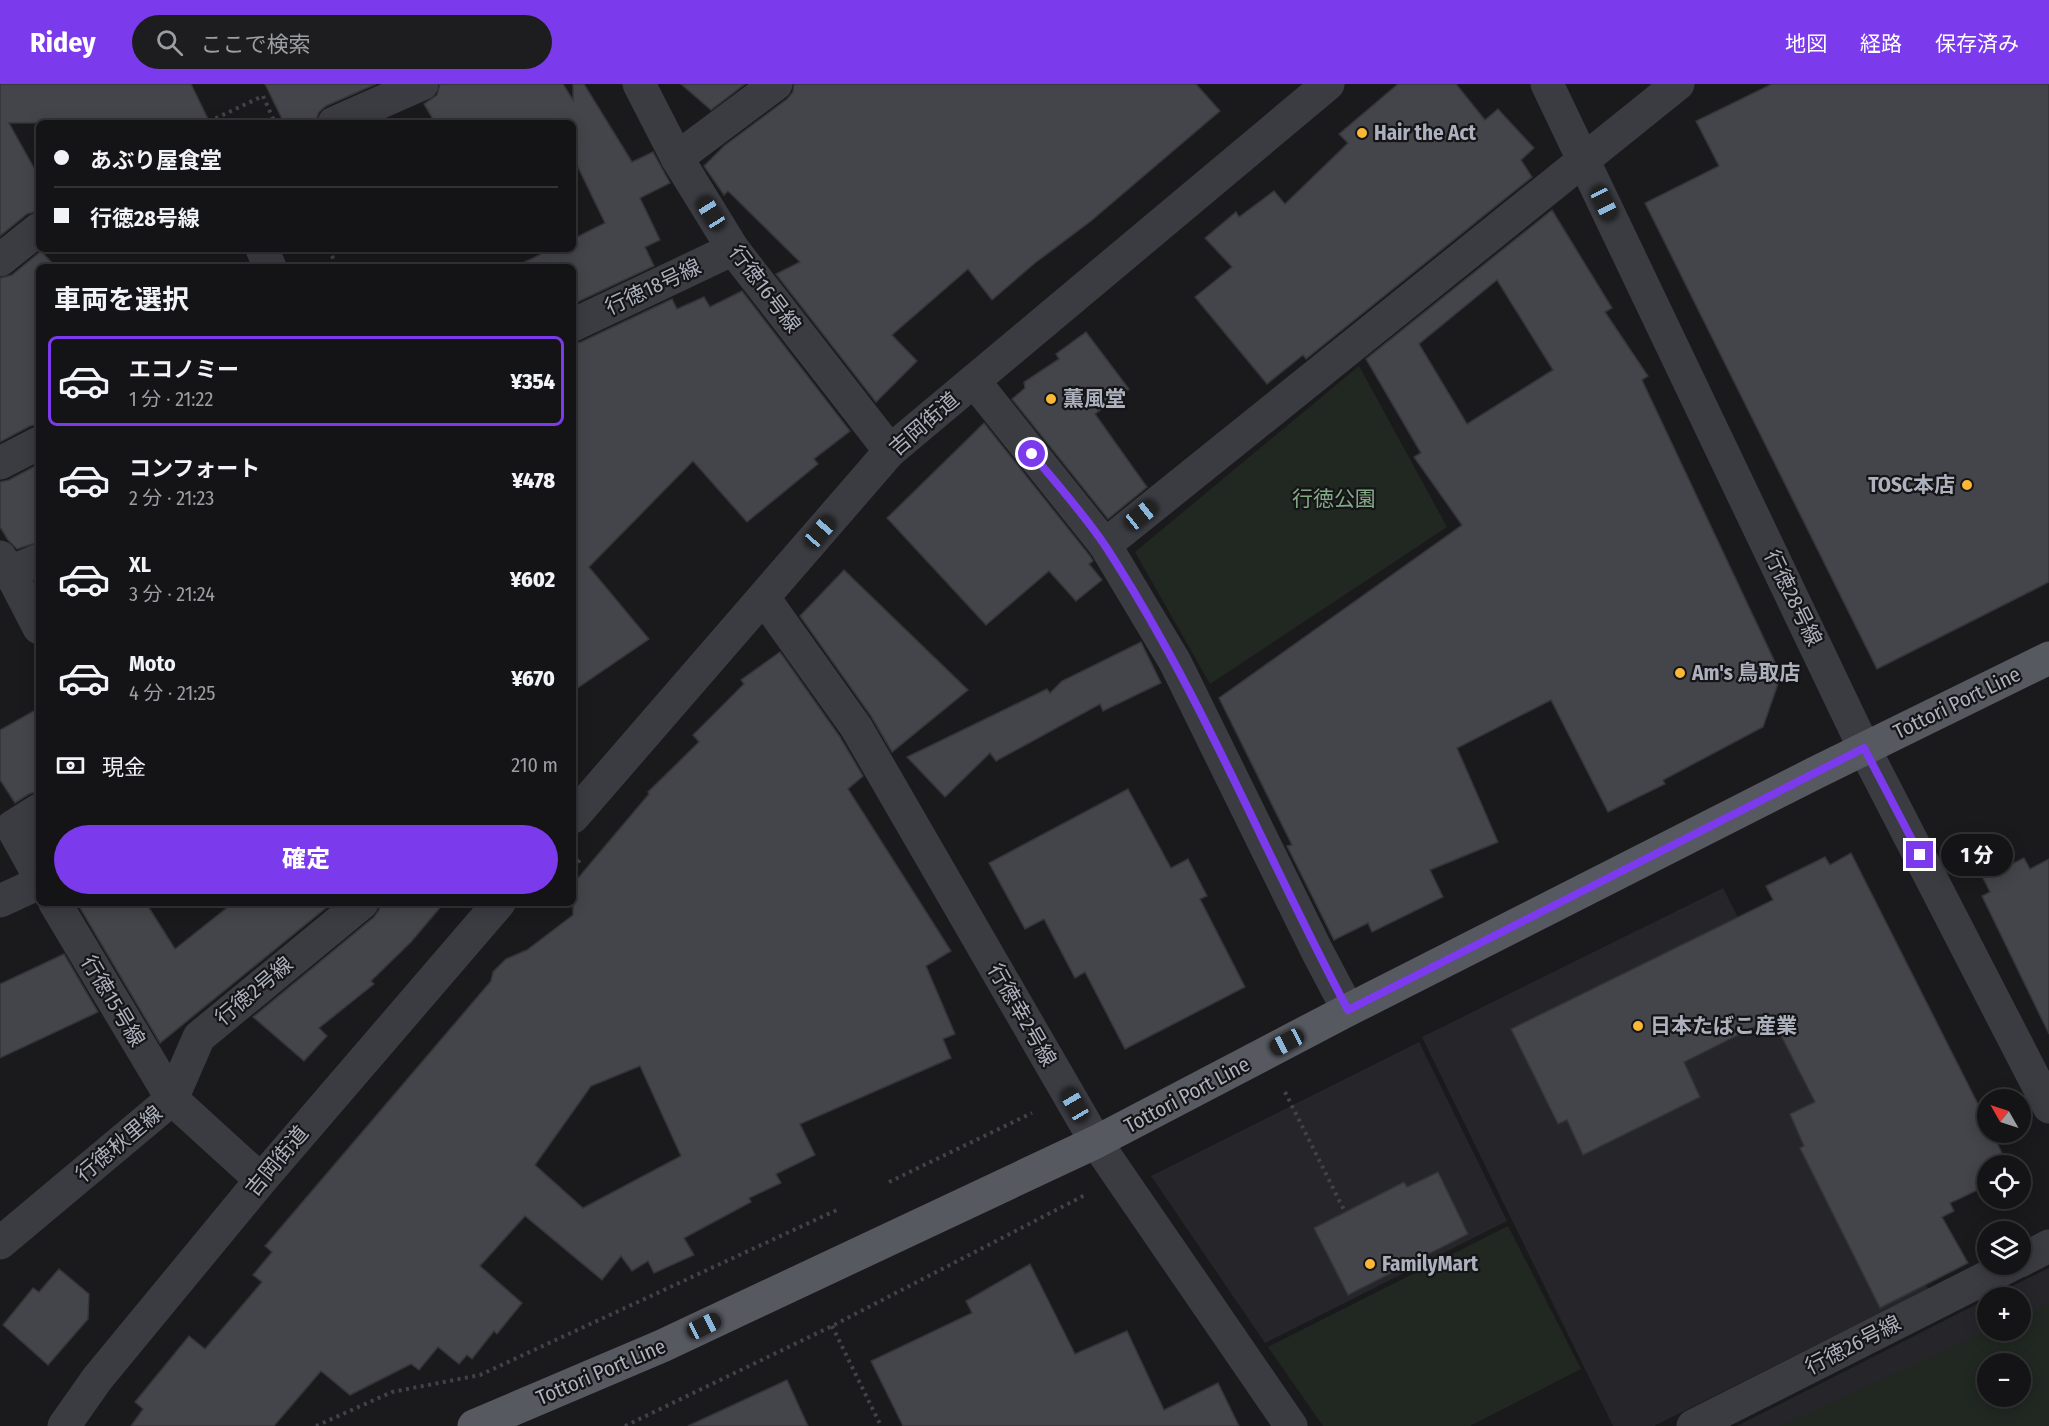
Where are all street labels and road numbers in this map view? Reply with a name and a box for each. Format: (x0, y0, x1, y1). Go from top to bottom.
street label: 行徳16号線 (724, 240, 806, 338)
street label: 行徳18号線 (601, 254, 705, 320)
street label: 吉岡街道 (884, 387, 964, 461)
street label: 行徳28号線 (1759, 546, 1827, 650)
street label: Tottori Port Line (1889, 661, 2025, 745)
street label: 行徳15号線 (76, 951, 150, 1051)
street label: 行徳2号線 (210, 951, 298, 1031)
street label: 行徳幸2号線 (982, 959, 1062, 1071)
street label: Tottori Port Line (1120, 1051, 1254, 1139)
street label: 行徳秋里線 (70, 1100, 168, 1188)
street label: 吉岡街道 (240, 1120, 314, 1202)
street label: 行徳26号線 (1801, 1310, 1905, 1380)
street label: Tottori Port Line (532, 1333, 670, 1411)

